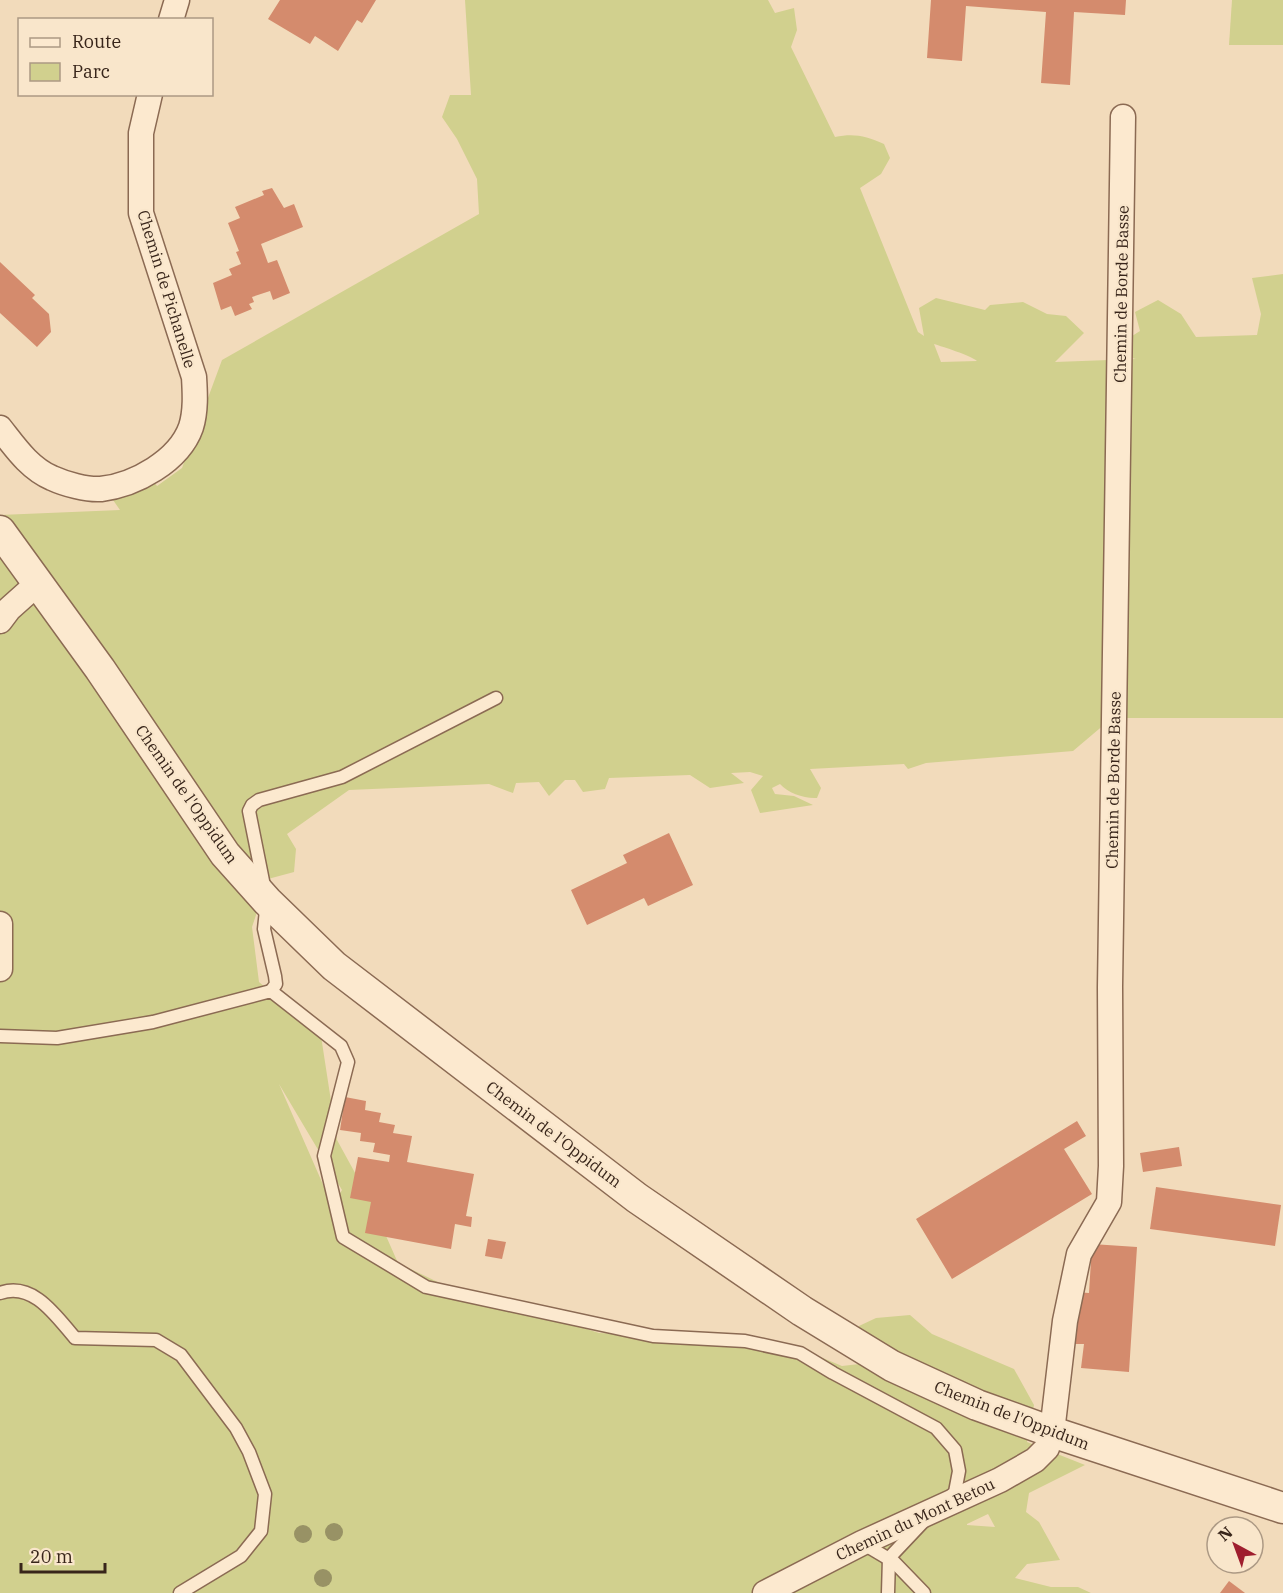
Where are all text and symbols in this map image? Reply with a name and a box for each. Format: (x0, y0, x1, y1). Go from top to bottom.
legend (18, 18, 213, 96)
text: Route (72, 30, 121, 53)
text: Parc (72, 60, 110, 83)
street label: Chemin de Borde Basse (1109, 205, 1133, 383)
street label: Chemin de Pichanelle (133, 208, 201, 370)
street label: Chemin de Borde Basse (1101, 691, 1125, 869)
street label: Chemin de l'Oppidum (132, 721, 242, 867)
street label: Chemin de l'Oppidum (482, 1076, 626, 1192)
street label: Chemin de l'Oppidum (932, 1376, 1092, 1454)
street label: Chemin du Mont Betou (832, 1473, 998, 1565)
north arrow (1205, 1515, 1265, 1575)
text: N (1214, 1522, 1236, 1545)
scale bar (21, 1536, 105, 1574)
text: 20 m (30, 1545, 73, 1568)

